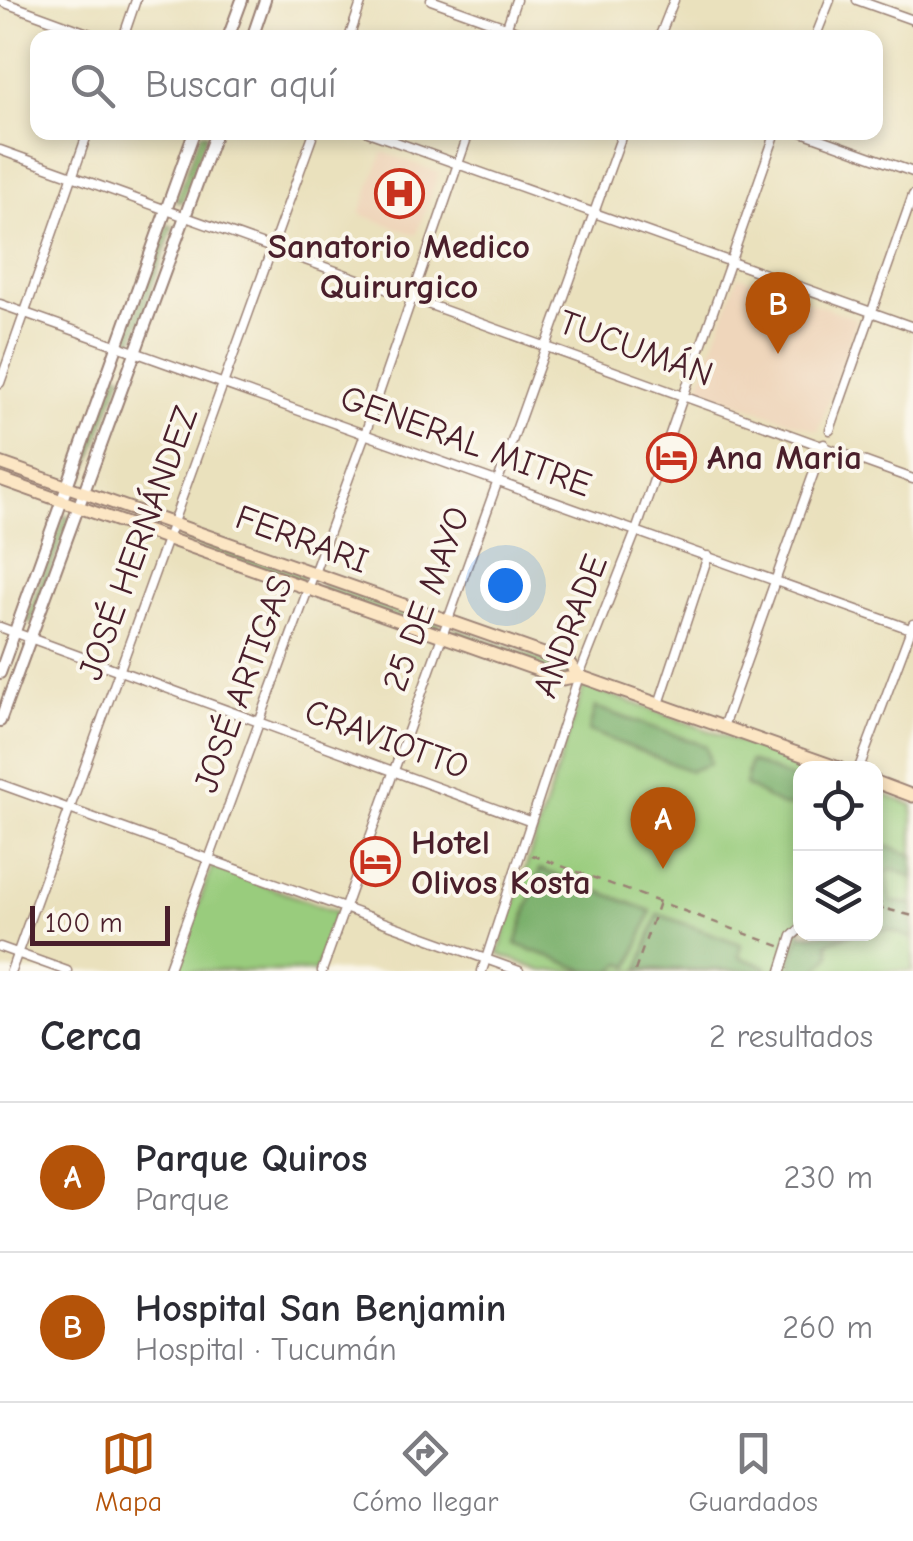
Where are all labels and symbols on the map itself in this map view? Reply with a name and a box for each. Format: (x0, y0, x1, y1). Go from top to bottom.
hospital icon: Sanatorio Medico Quirurgico (373, 168, 425, 220)
place label: Sanatorio Medico Quirurgico (268, 226, 530, 307)
pin: B (746, 272, 810, 354)
street label: TUCUMÁN (553, 301, 719, 395)
street label: GENERAL MITRE (335, 377, 597, 505)
street label: JOSÉ HERNÁNDEZ (70, 401, 206, 685)
hotel icon: Ana Maria (646, 431, 698, 483)
place label: Ana Maria (707, 437, 862, 478)
street label: FERRARI (230, 496, 374, 582)
street label: 25 DE MAYO (374, 501, 478, 697)
street label: ANDRADE (524, 549, 616, 703)
your location (480, 560, 531, 611)
street label: JOSÉ ARTIGAS (185, 570, 301, 798)
street label: CRAVIOTTO (300, 690, 474, 788)
pin: A (630, 786, 696, 869)
place label: Hotel Olivos Kosta (411, 822, 591, 903)
hotel icon: Hotel Olivos Kosta (350, 836, 402, 888)
scale bar (30, 901, 170, 946)

